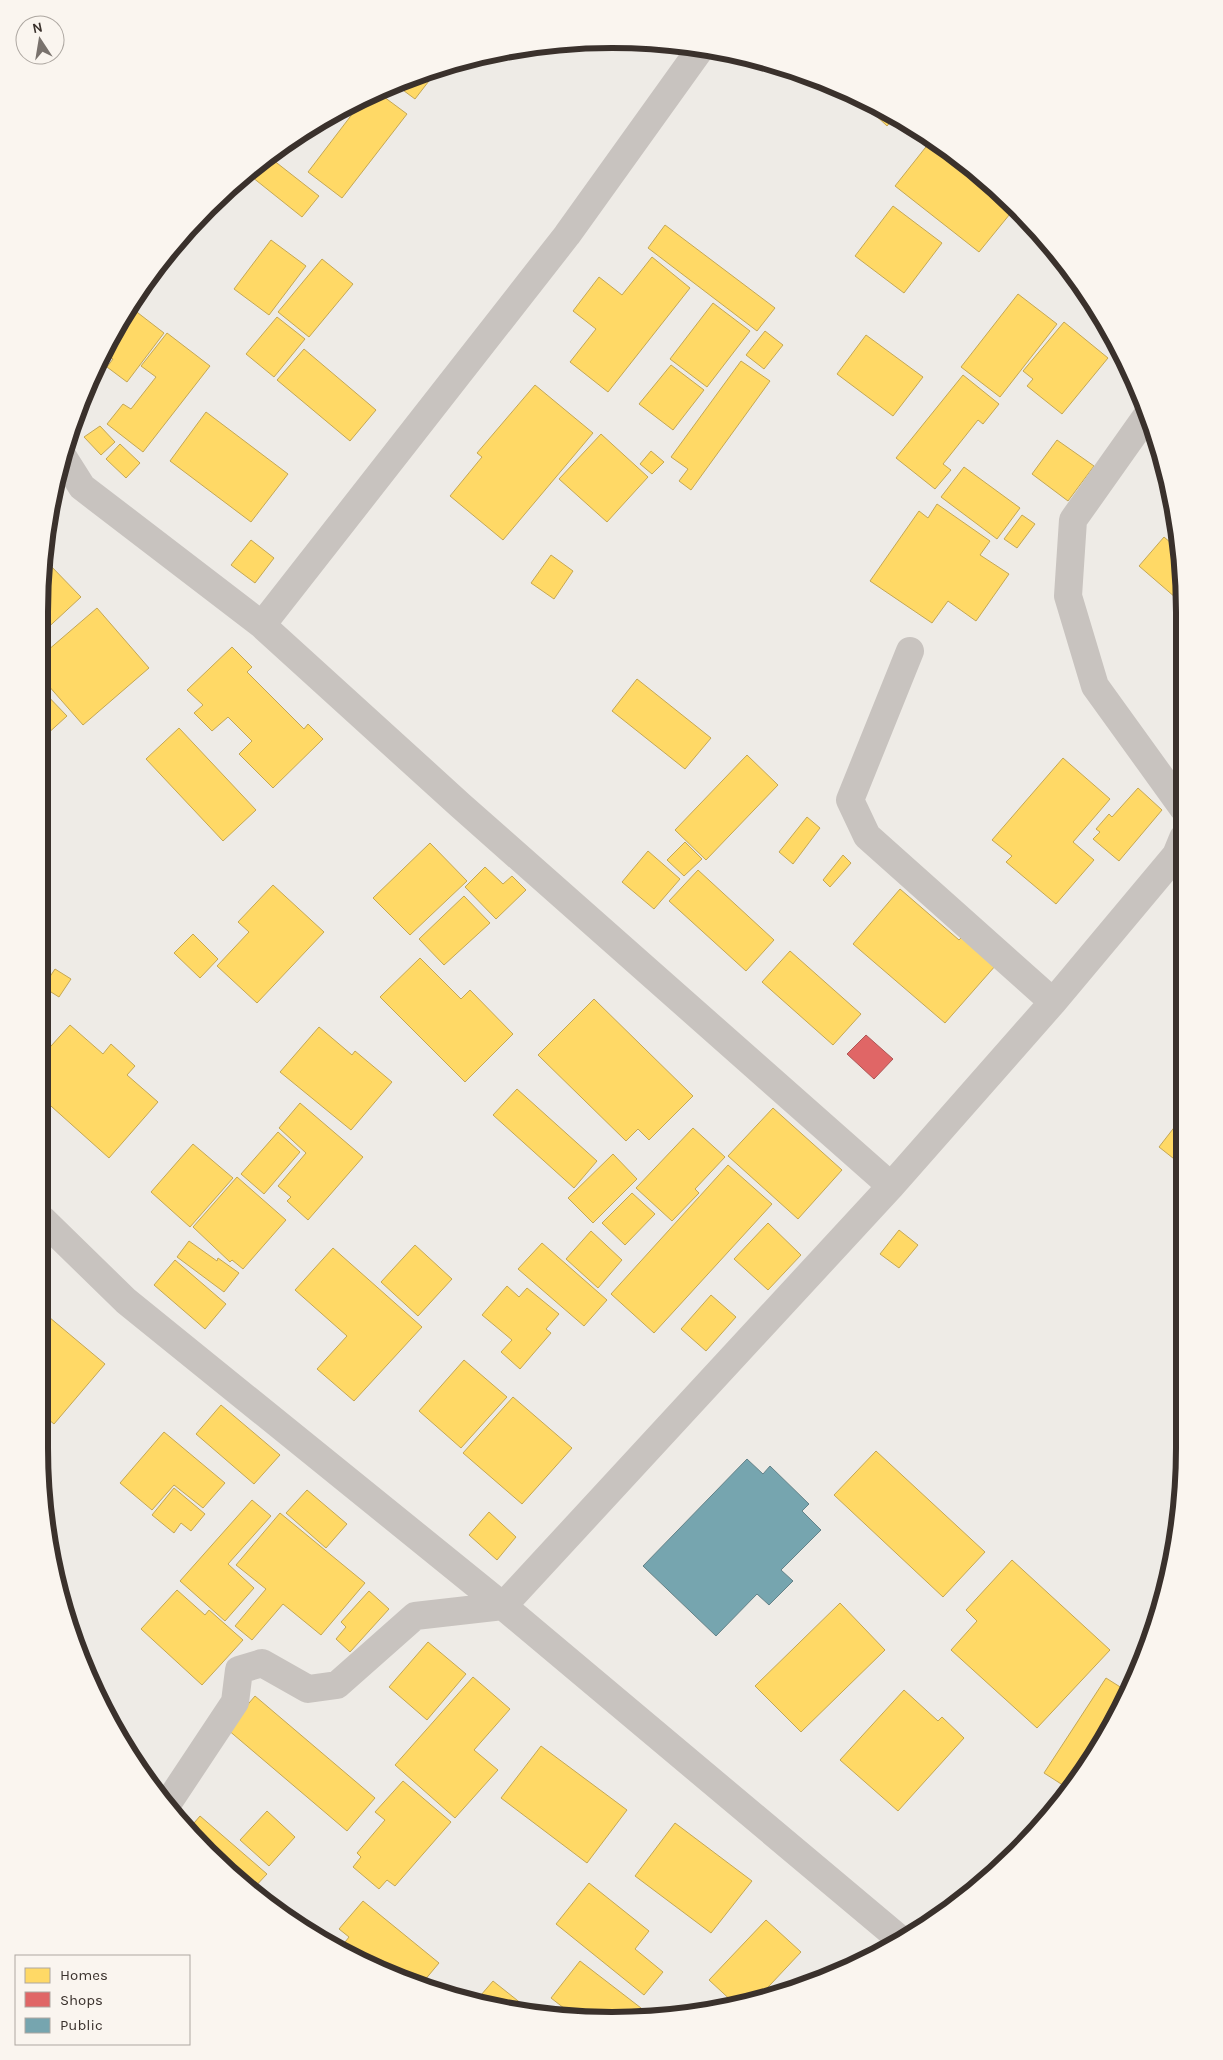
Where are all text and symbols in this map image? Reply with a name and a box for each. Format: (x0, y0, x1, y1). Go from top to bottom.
north arrow (15, 15, 65, 65)
text: N (31, 18, 44, 37)
legend (15, 1955, 190, 2045)
text: Homes (60, 1966, 108, 1984)
text: Shops (60, 1991, 103, 2009)
text: Public (60, 2016, 103, 2034)

